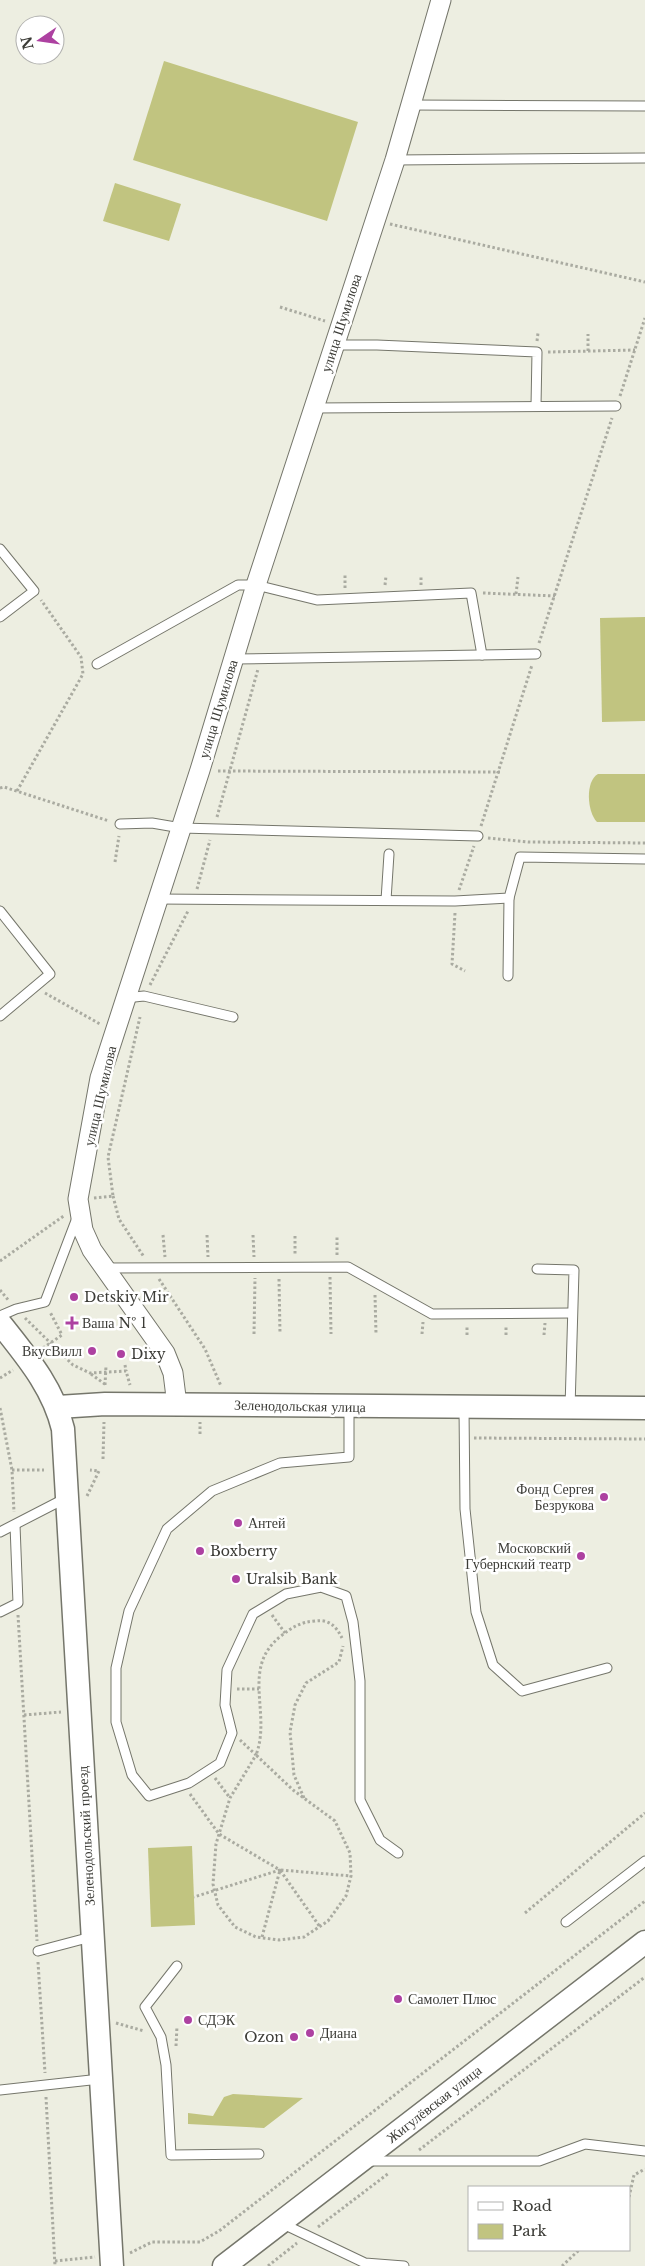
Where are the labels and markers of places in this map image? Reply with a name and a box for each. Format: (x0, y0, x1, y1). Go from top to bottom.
place label: Detskiy Mir (84, 1288, 169, 1306)
marker: Detskiy Mir (68, 1291, 80, 1303)
place label: Ваша № 1 (82, 1314, 147, 1332)
marker: Ваша № 1 (66, 1317, 78, 1329)
place label: ВкусВилл (22, 1342, 82, 1360)
marker: ВкусВилл (86, 1345, 98, 1357)
place label: Dixy (131, 1345, 166, 1363)
marker: Dixy (115, 1348, 127, 1360)
place label: Фонд Сергея Безрукова (516, 1480, 595, 1514)
marker: Фонд Сергея Безрукова (598, 1491, 610, 1503)
place label: Антей (248, 1514, 286, 1532)
marker: Антей (232, 1517, 244, 1529)
place label: Московский Губернский театр (465, 1539, 572, 1573)
place label: Boxberry (210, 1542, 278, 1560)
marker: Boxberry (194, 1545, 206, 1557)
marker: Московский Губернский театр (575, 1550, 587, 1562)
place label: Uralsib Bank (246, 1570, 338, 1588)
marker: Uralsib Bank (230, 1573, 242, 1585)
place label: Самолет Плюс (408, 1990, 496, 2008)
marker: Самолет Плюс (392, 1993, 404, 2005)
place label: СДЭК (198, 2011, 236, 2029)
marker: СДЭК (182, 2014, 194, 2026)
place label: Диана (320, 2024, 358, 2042)
marker: Диана (304, 2027, 316, 2039)
place label: Ozon (244, 2028, 284, 2046)
marker: Ozon (288, 2031, 300, 2043)

